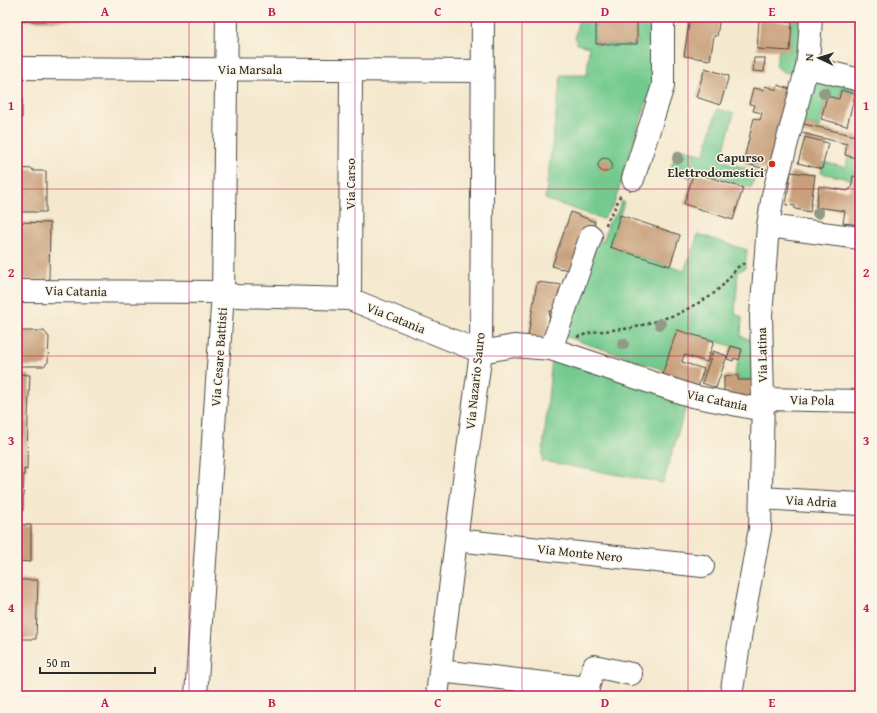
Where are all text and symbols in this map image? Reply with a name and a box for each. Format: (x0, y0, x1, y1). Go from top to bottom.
text: A (101, 2, 110, 21)
text: B (268, 2, 276, 21)
text: C (434, 2, 442, 21)
text: D (601, 2, 609, 21)
text: E (769, 2, 776, 21)
north arrow (799, 38, 839, 78)
text: N (801, 52, 817, 62)
street label: Via Marsala (218, 60, 283, 79)
text: 1 (8, 96, 14, 115)
text: 1 (863, 96, 869, 115)
place label: Capurso Elettrodomestici (668, 148, 764, 182)
street label: Via Carso (341, 158, 360, 210)
marker: Capurso Elettrodomestici (767, 159, 777, 169)
text: 2 (8, 263, 15, 282)
text: 2 (863, 263, 870, 282)
street label: Via Catania (45, 281, 108, 301)
street label: Via Catania (364, 298, 429, 339)
street label: Via Cesare Battisti (206, 306, 232, 407)
street label: Via Latina (752, 326, 772, 383)
street label: Via Nazario Sauro (460, 331, 490, 430)
street label: Via Catania (685, 384, 750, 416)
street label: Via Pola (790, 390, 835, 410)
text: 3 (8, 431, 14, 450)
text: 3 (863, 431, 869, 450)
street label: Via Adria (785, 490, 838, 512)
street label: Via Monte Nero (536, 539, 624, 567)
text: 4 (8, 598, 15, 617)
text: 4 (863, 598, 870, 617)
scale bar (40, 649, 155, 675)
text: 50 m (46, 654, 70, 671)
text: A (101, 693, 110, 712)
text: B (268, 693, 276, 712)
text: C (434, 693, 442, 712)
text: D (601, 693, 609, 712)
text: E (769, 693, 776, 712)

